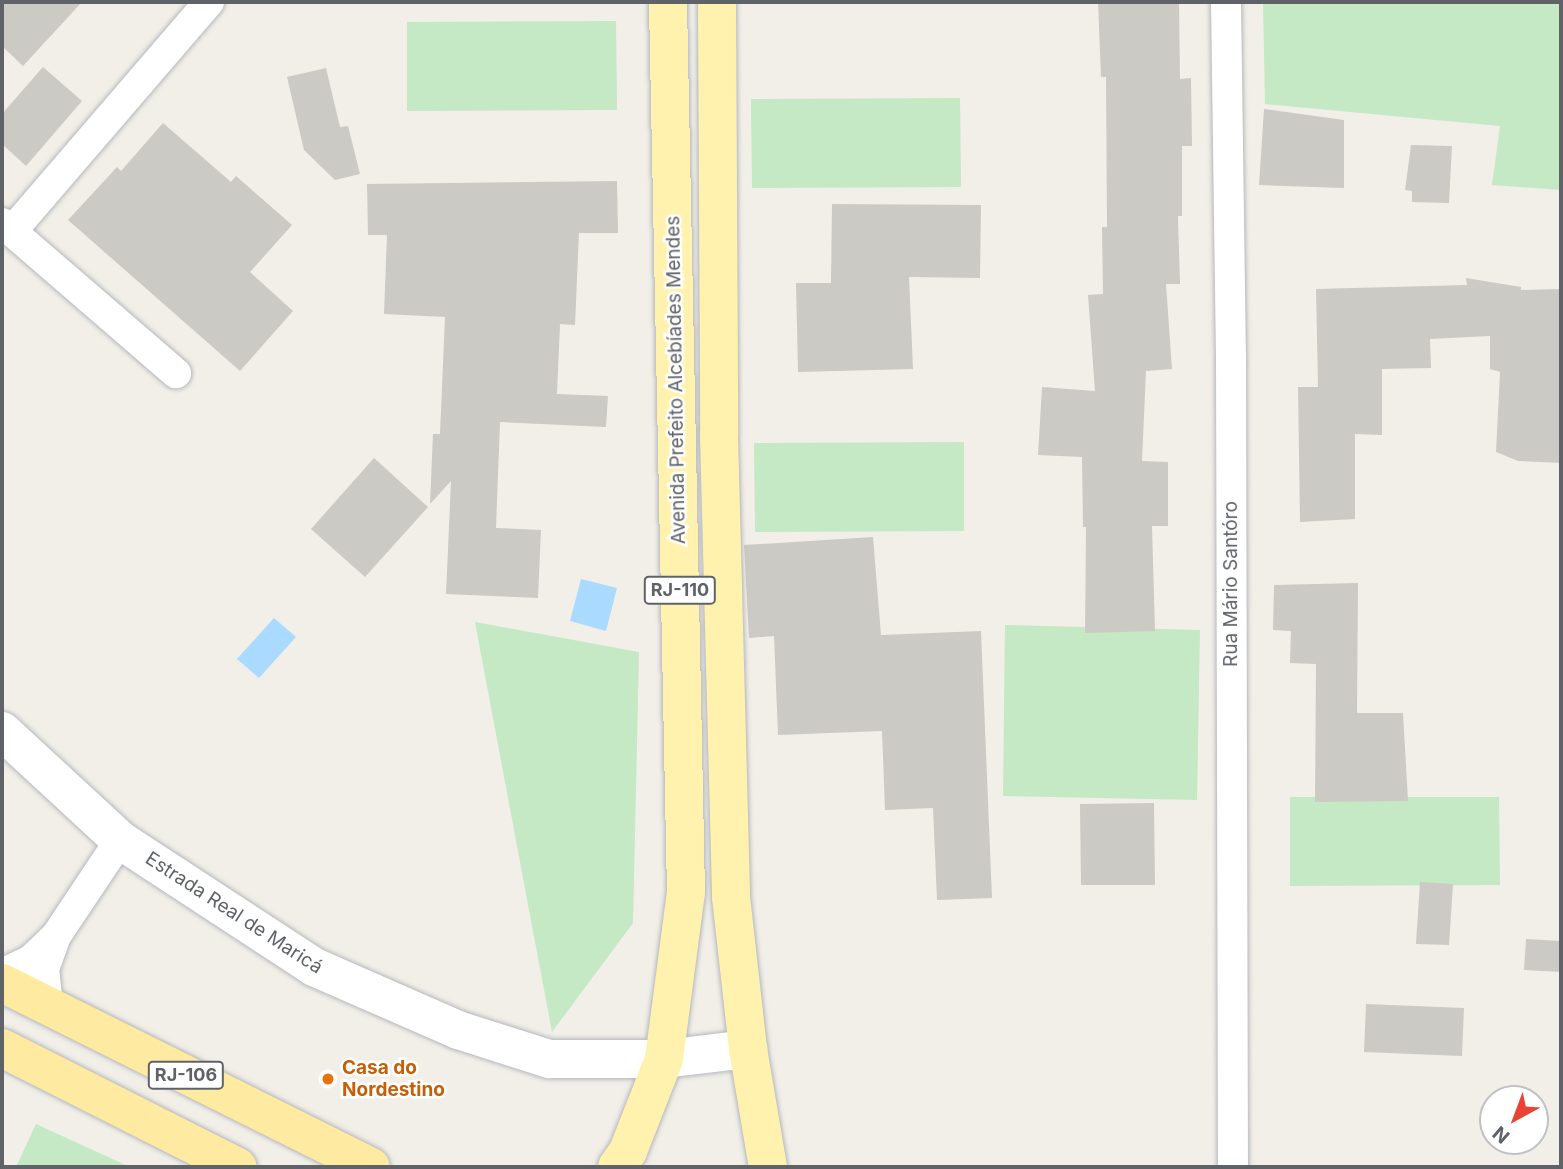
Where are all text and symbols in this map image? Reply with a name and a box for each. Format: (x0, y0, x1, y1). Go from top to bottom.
street label: Avenida Prefeito Alcebíades Mendes (662, 216, 690, 544)
street label: Rua Mário Santóro (1220, 501, 1242, 667)
road number: RJ-110 (643, 576, 717, 604)
street label: Estrada Real de Maricá (141, 847, 327, 979)
place label: Casa do Nordestino (342, 1057, 445, 1101)
road number: RJ-106 (148, 1060, 224, 1090)
marker: Casa do Nordestino (320, 1071, 336, 1087)
north arrow (1479, 1085, 1549, 1155)
text: N (1488, 1121, 1514, 1148)

